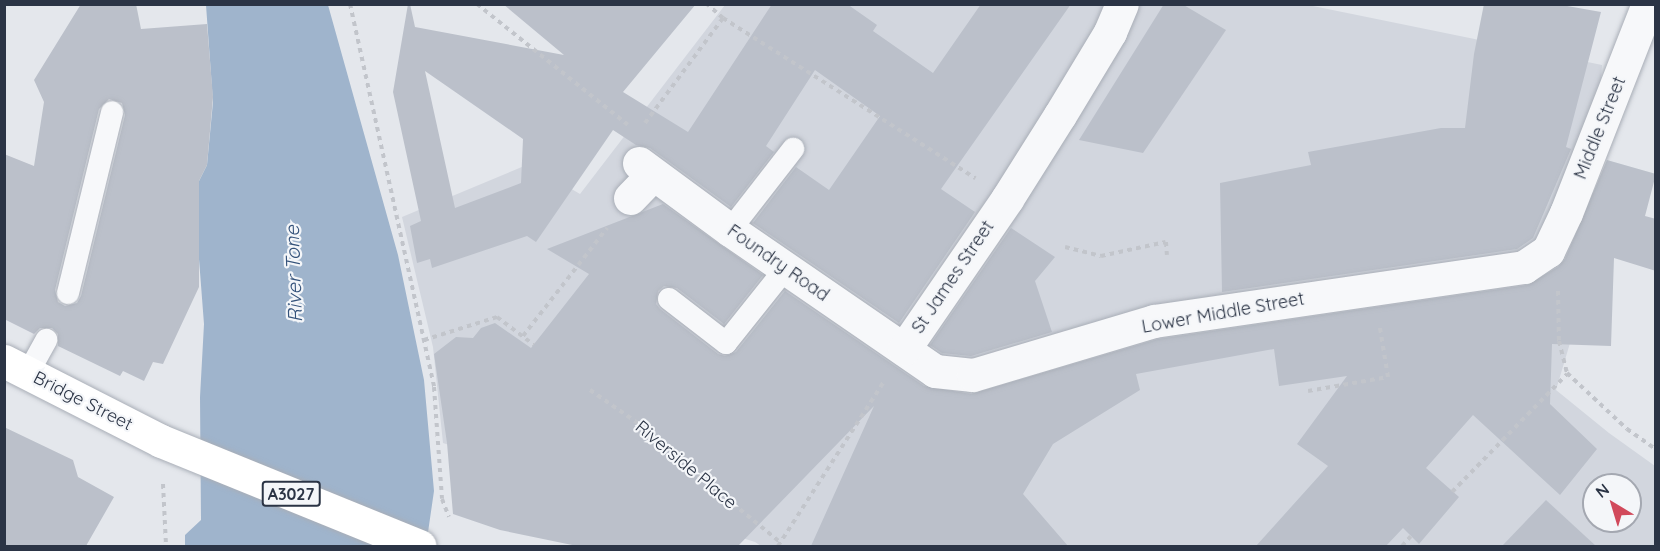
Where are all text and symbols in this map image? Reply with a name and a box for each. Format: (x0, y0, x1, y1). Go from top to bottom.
street label: Middle Street (1570, 74, 1630, 182)
street label: St James Street (907, 216, 999, 338)
street label: Foundry Road (723, 220, 833, 306)
water label: River Tone (279, 225, 307, 323)
street label: Lower Middle Street (1140, 288, 1306, 338)
street label: Bridge Street (30, 367, 136, 435)
street label: Riverside Place (631, 416, 741, 514)
north arrow (1582, 473, 1642, 533)
text: N (1591, 479, 1613, 502)
road number: A3027 (261, 481, 321, 507)

